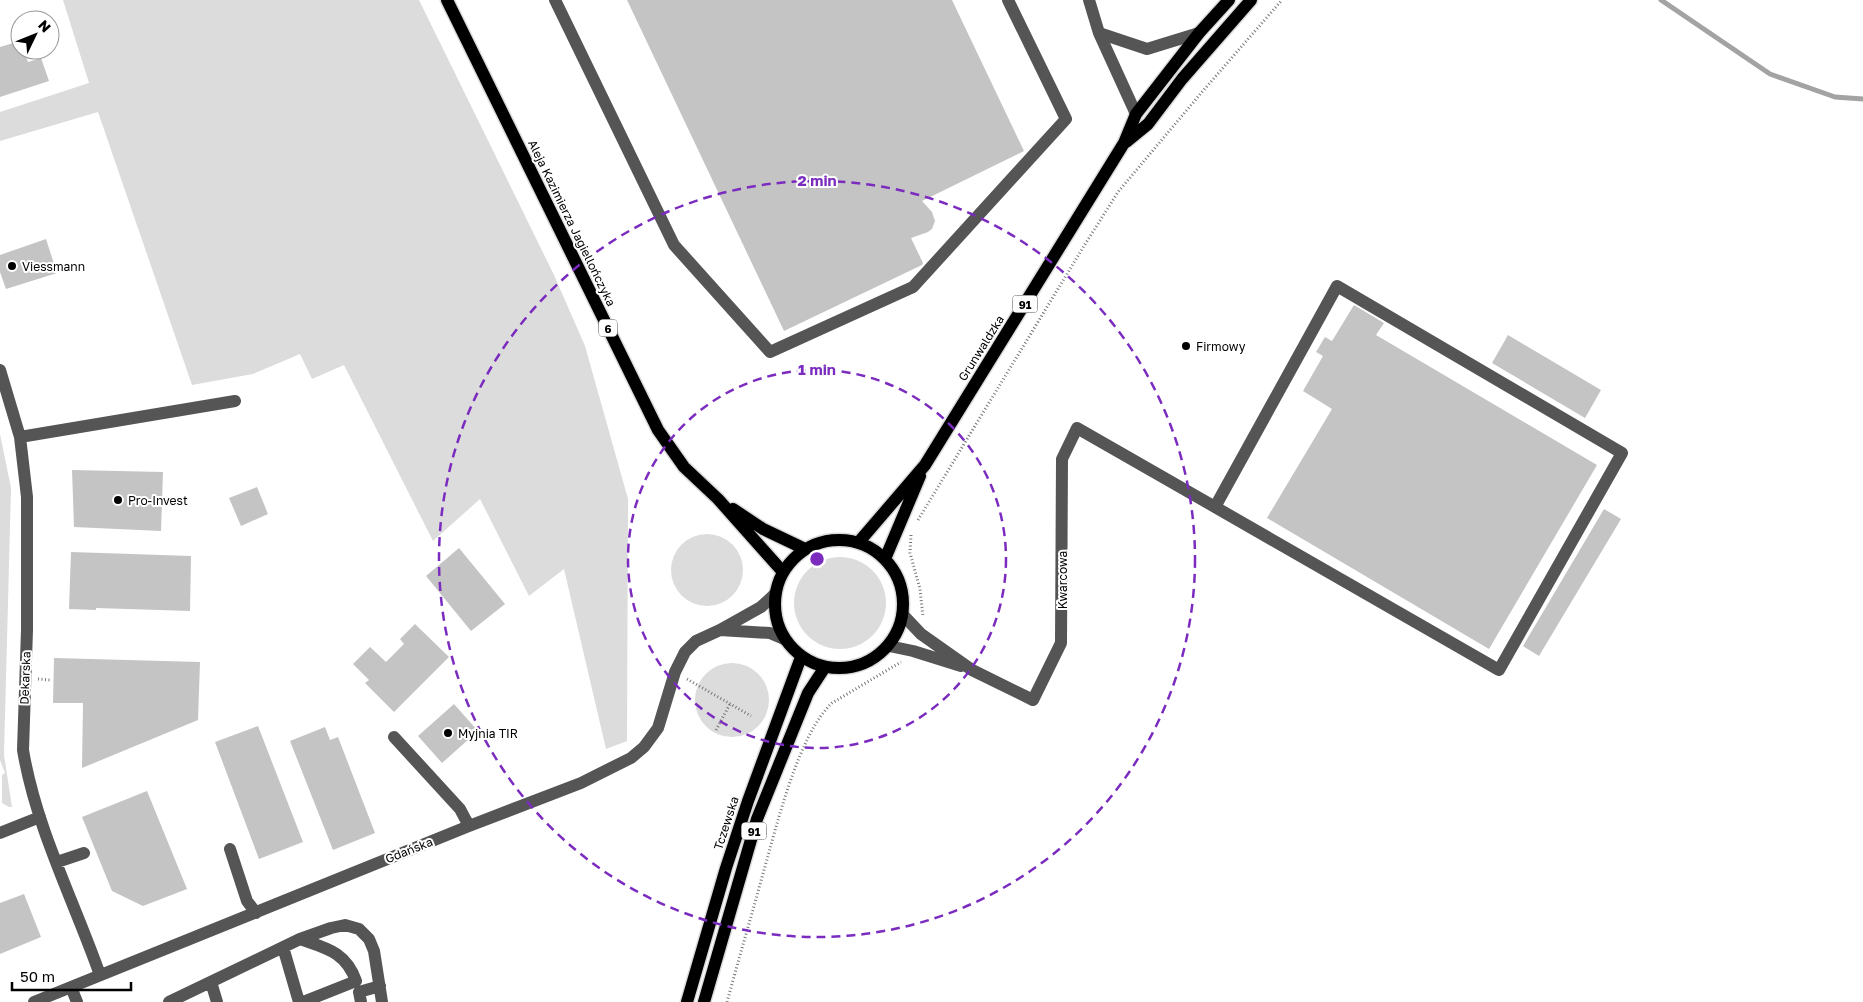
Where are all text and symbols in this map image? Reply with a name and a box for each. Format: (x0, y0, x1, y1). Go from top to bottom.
north arrow (10, 10, 60, 60)
text: N (35, 16, 55, 35)
street label: Aleja Kazimierza Jagiellończyka (525, 137, 619, 309)
text: 2 min (797, 171, 837, 189)
place label: Viessmann (22, 259, 85, 274)
marker: Viessmann (6, 260, 18, 272)
road number: 91 (1012, 296, 1038, 312)
street label: Grunwaldzka (955, 312, 1007, 384)
road number: 6 (599, 319, 617, 336)
place label: Firmowy (1196, 339, 1246, 354)
marker: Firmowy (1180, 340, 1192, 352)
text: 1 min (798, 360, 836, 378)
place label: Pro-Invest (128, 493, 188, 508)
marker: Pro-Invest (112, 494, 124, 506)
centre of rings (808, 550, 826, 568)
street label: Kwarcowa (1055, 551, 1070, 609)
street label: Dekarska (17, 651, 33, 705)
place label: Myjnia TIR (458, 726, 518, 741)
marker: Myjnia TIR (442, 727, 454, 739)
street label: Tczewska (710, 794, 742, 852)
road number: 91 (742, 822, 766, 839)
street label: Gdańska (383, 834, 435, 866)
scale bar (12, 960, 131, 992)
text: 50 m (20, 967, 55, 985)

